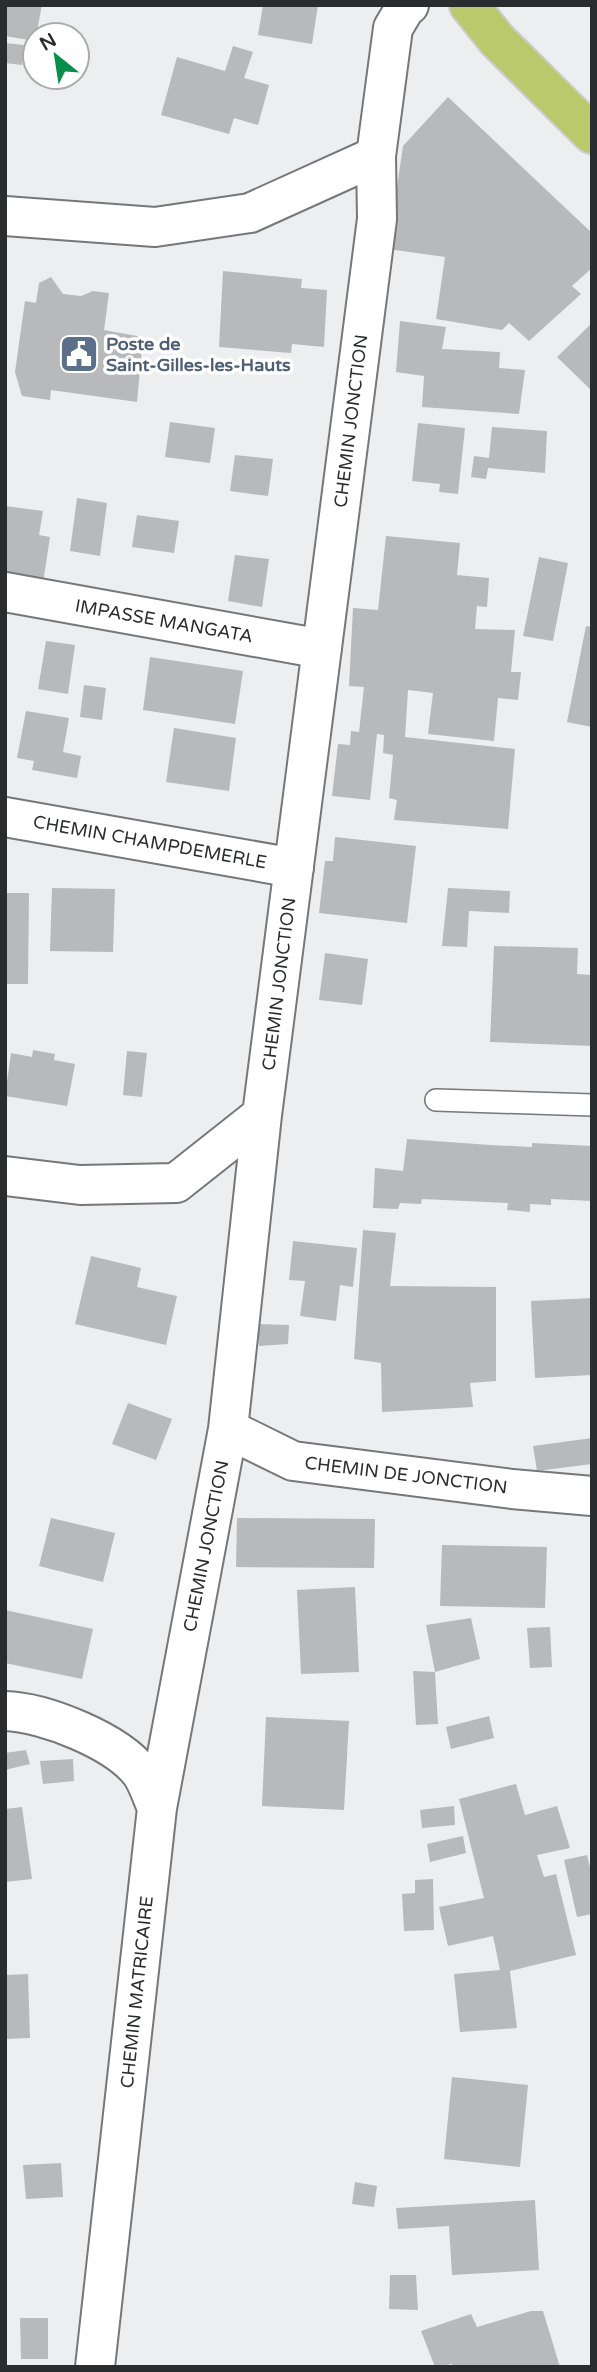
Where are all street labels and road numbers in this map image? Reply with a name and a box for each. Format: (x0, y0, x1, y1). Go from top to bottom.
street label: CHEMIN JONCTION (329, 333, 373, 509)
street label: IMPASSE MANGATA (73, 595, 255, 647)
street label: CHEMIN CHAMPDEMERLE (31, 811, 269, 873)
street label: CHEMIN JONCTION (257, 896, 301, 1072)
street label: CHEMIN DE JONCTION (303, 1452, 509, 1498)
street label: CHEMIN JONCTION (179, 1458, 233, 1634)
street label: CHEMIN MATRICAIRE (116, 1895, 158, 2089)

